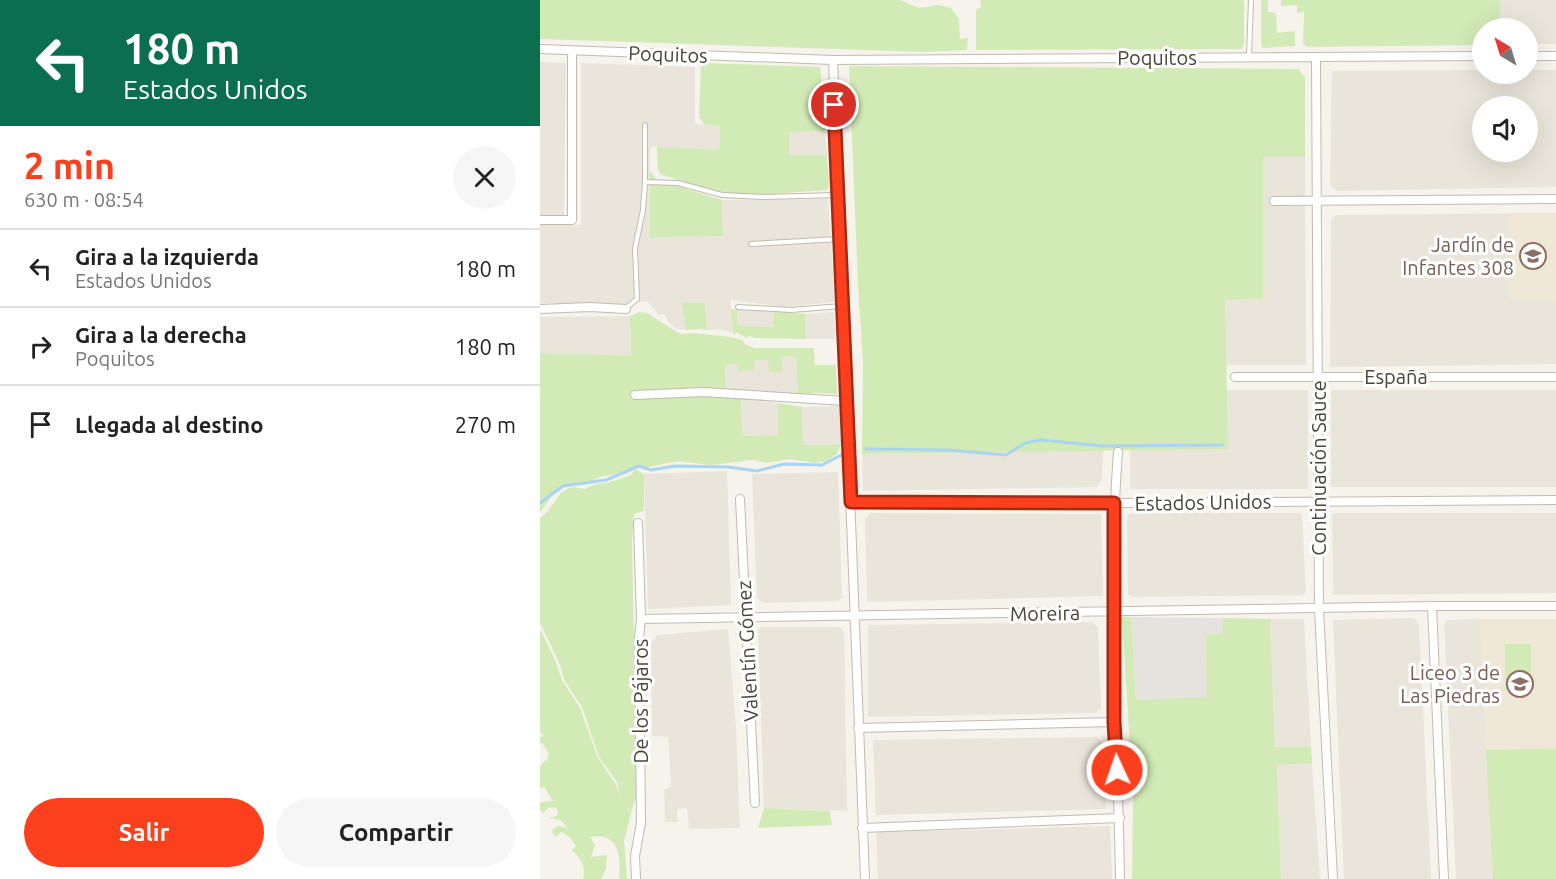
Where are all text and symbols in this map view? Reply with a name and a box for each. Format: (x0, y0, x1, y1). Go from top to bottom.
north arrow (1472, 18, 1538, 84)
map controls (1472, 18, 1538, 162)
icon: left (24, 24, 102, 102)
text: 180 m (123, 25, 240, 72)
street label: Poquitos (628, 41, 708, 67)
street label: Poquitos (1117, 46, 1197, 69)
text: Estados Unidos (123, 74, 308, 104)
pin (808, 79, 859, 130)
icon: arrive (817, 88, 850, 121)
button: sound (1472, 96, 1538, 162)
text: 2 min (24, 145, 115, 186)
button: close (453, 146, 516, 209)
text: 630 m · 08:54 (24, 188, 144, 211)
place label: Jardín de Infantes 308 (1402, 233, 1514, 279)
school or university icon: Jardín de Infantes 308 (1518, 241, 1548, 271)
text: Gira a la izquierda (75, 244, 259, 269)
icon: left (24, 252, 57, 285)
text: 180 m (455, 256, 516, 281)
text: Estados Unidos (75, 269, 212, 292)
text: Gira a la derecha (75, 322, 247, 347)
icon: right (24, 330, 57, 363)
text: 180 m (455, 334, 516, 359)
text: Poquitos (75, 347, 155, 370)
street label: España (1364, 365, 1428, 388)
street label: Continuación Sauce (1307, 380, 1330, 556)
icon: arrive (24, 408, 57, 441)
text: Llegada al destino (75, 412, 263, 437)
text: 270 m (455, 412, 516, 437)
street label: Estados Unidos (1134, 489, 1272, 515)
street label: Valentín Gómez (732, 580, 762, 722)
street label: Moreira (1010, 601, 1080, 625)
street label: De los Pájaros (629, 638, 652, 764)
place label: Liceo 3 de Las Piedras (1400, 661, 1500, 707)
school or university icon: Liceo 3 de Las Piedras (1505, 669, 1535, 699)
position arrow (1085, 738, 1149, 802)
button: Salir (24, 798, 264, 867)
button: Compartir (276, 798, 516, 867)

